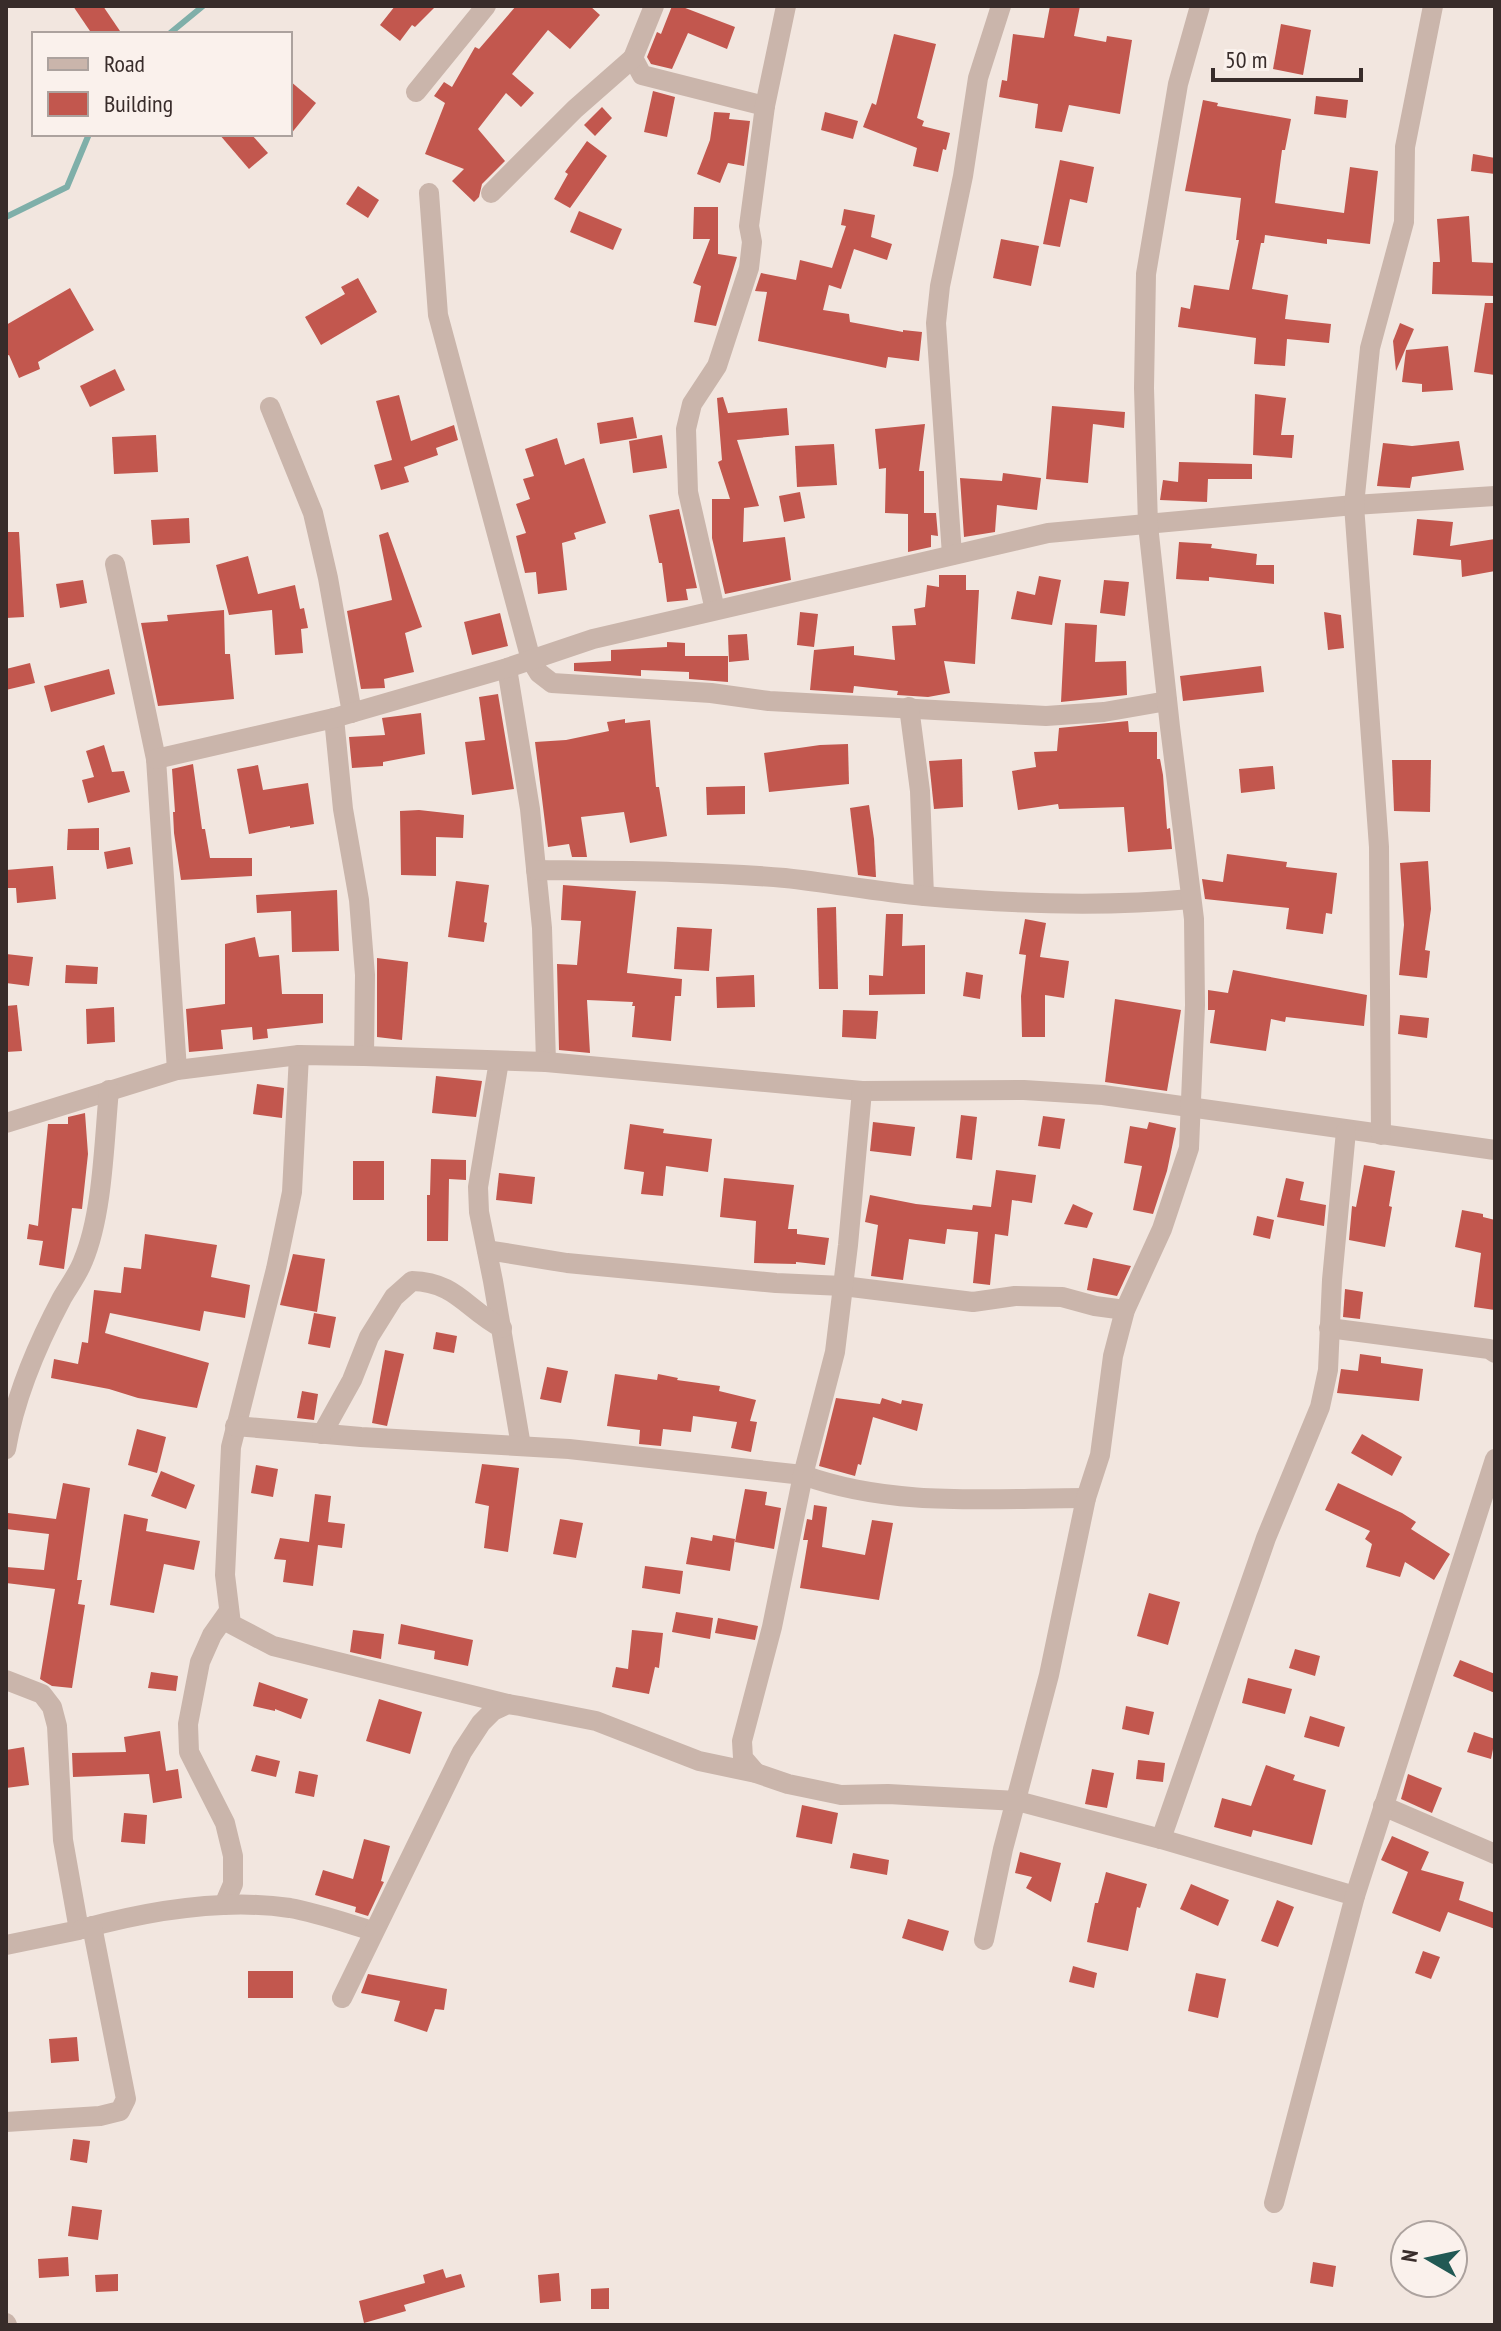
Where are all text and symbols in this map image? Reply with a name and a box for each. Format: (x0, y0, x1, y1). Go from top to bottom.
legend (32, 32, 292, 136)
scale bar (1213, 32, 1361, 82)
text: 50 m (1225, 44, 1267, 75)
text: Road (104, 48, 145, 79)
text: Building (104, 88, 173, 119)
north arrow (1389, 2219, 1469, 2299)
text: N (1394, 2248, 1424, 2264)

